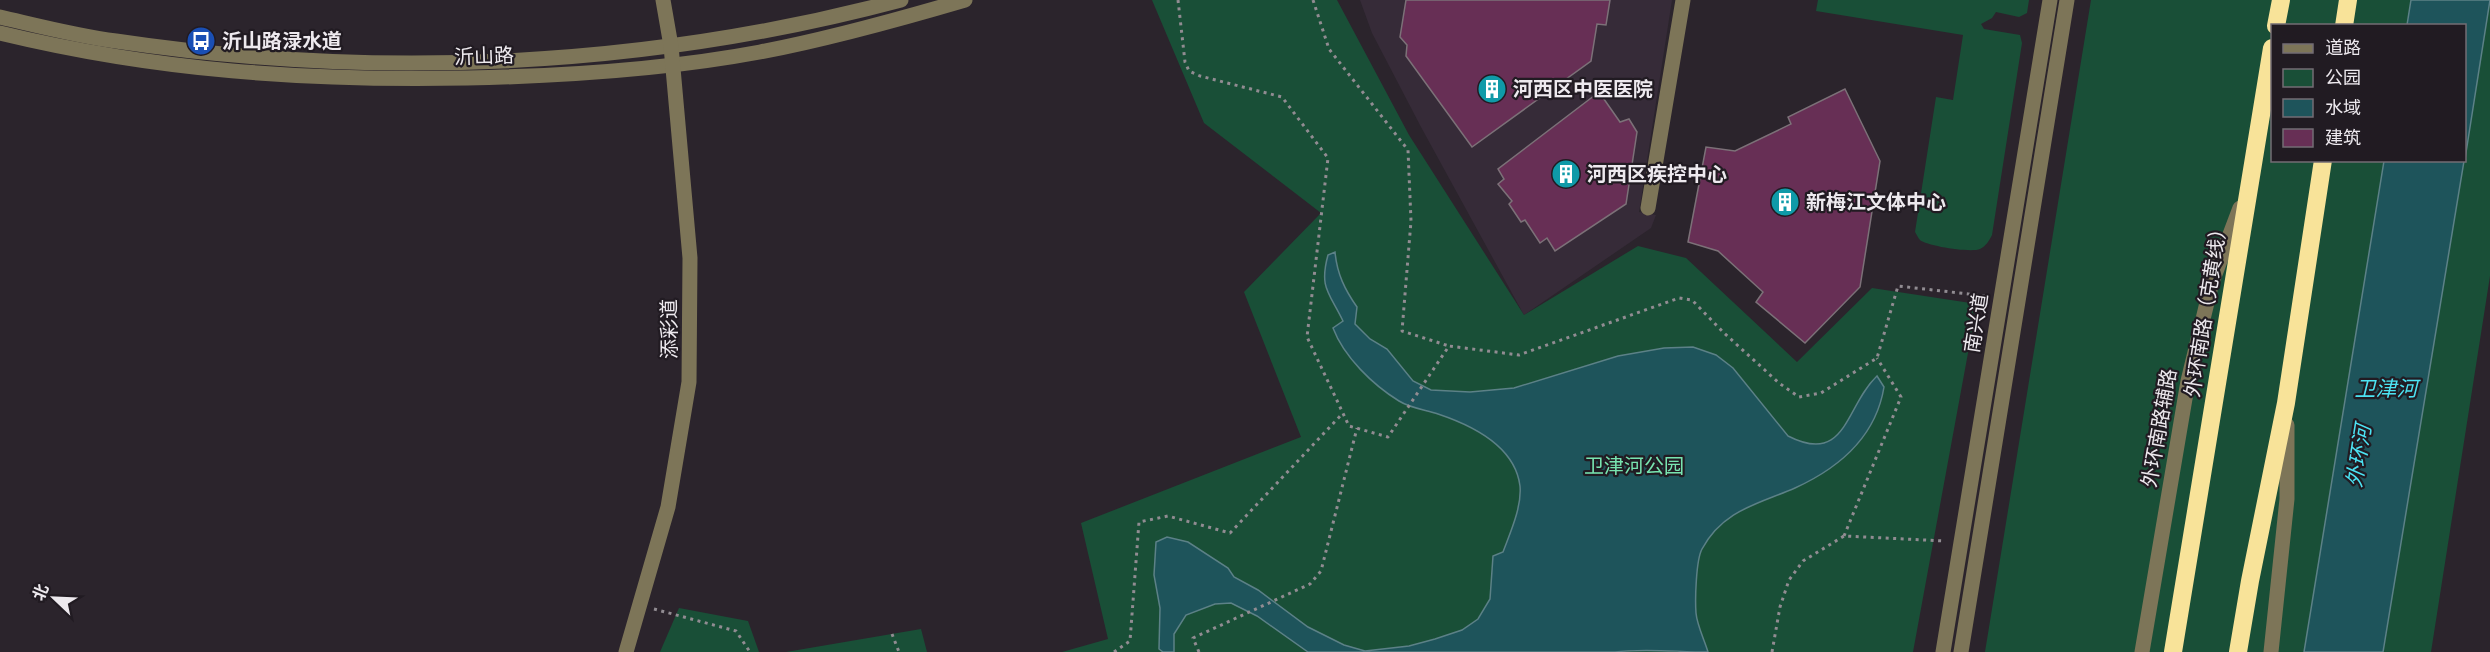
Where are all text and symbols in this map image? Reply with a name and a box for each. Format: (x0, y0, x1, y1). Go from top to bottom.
legend (2271, 24, 2466, 162)
bus stop icon: 沂山路渌水道 (185, 25, 217, 57)
place label: 沂山路渌水道 (222, 30, 342, 54)
text: 道路 (2325, 38, 2361, 59)
street label: 沂山路 (454, 44, 514, 70)
text: 公园 (2325, 68, 2361, 89)
building icon: 河西区中医医院 (1476, 73, 1508, 105)
place label: 河西区中医医院 (1513, 78, 1653, 102)
text: 水域 (2325, 98, 2361, 119)
text: 建筑 (2325, 128, 2361, 149)
building icon: 河西区疾控中心 (1550, 158, 1582, 190)
place label: 河西区疾控中心 (1587, 163, 1727, 187)
building icon: 新梅江文体中心 (1769, 186, 1801, 218)
place label: 新梅江文体中心 (1806, 191, 1946, 215)
street label: 外环南路（克黄线） (2181, 217, 2233, 399)
street label: 南兴道 (1960, 292, 1994, 355)
street label: 添彩道 (658, 299, 682, 359)
street label: 外环南路辅路 (2138, 367, 2182, 489)
water label: 卫津河 (2355, 377, 2421, 402)
water label: 外环河 (2342, 419, 2377, 489)
park label: 卫津河公园 (1584, 455, 1684, 479)
north arrow (24, 568, 84, 628)
text: 北 (30, 582, 53, 604)

